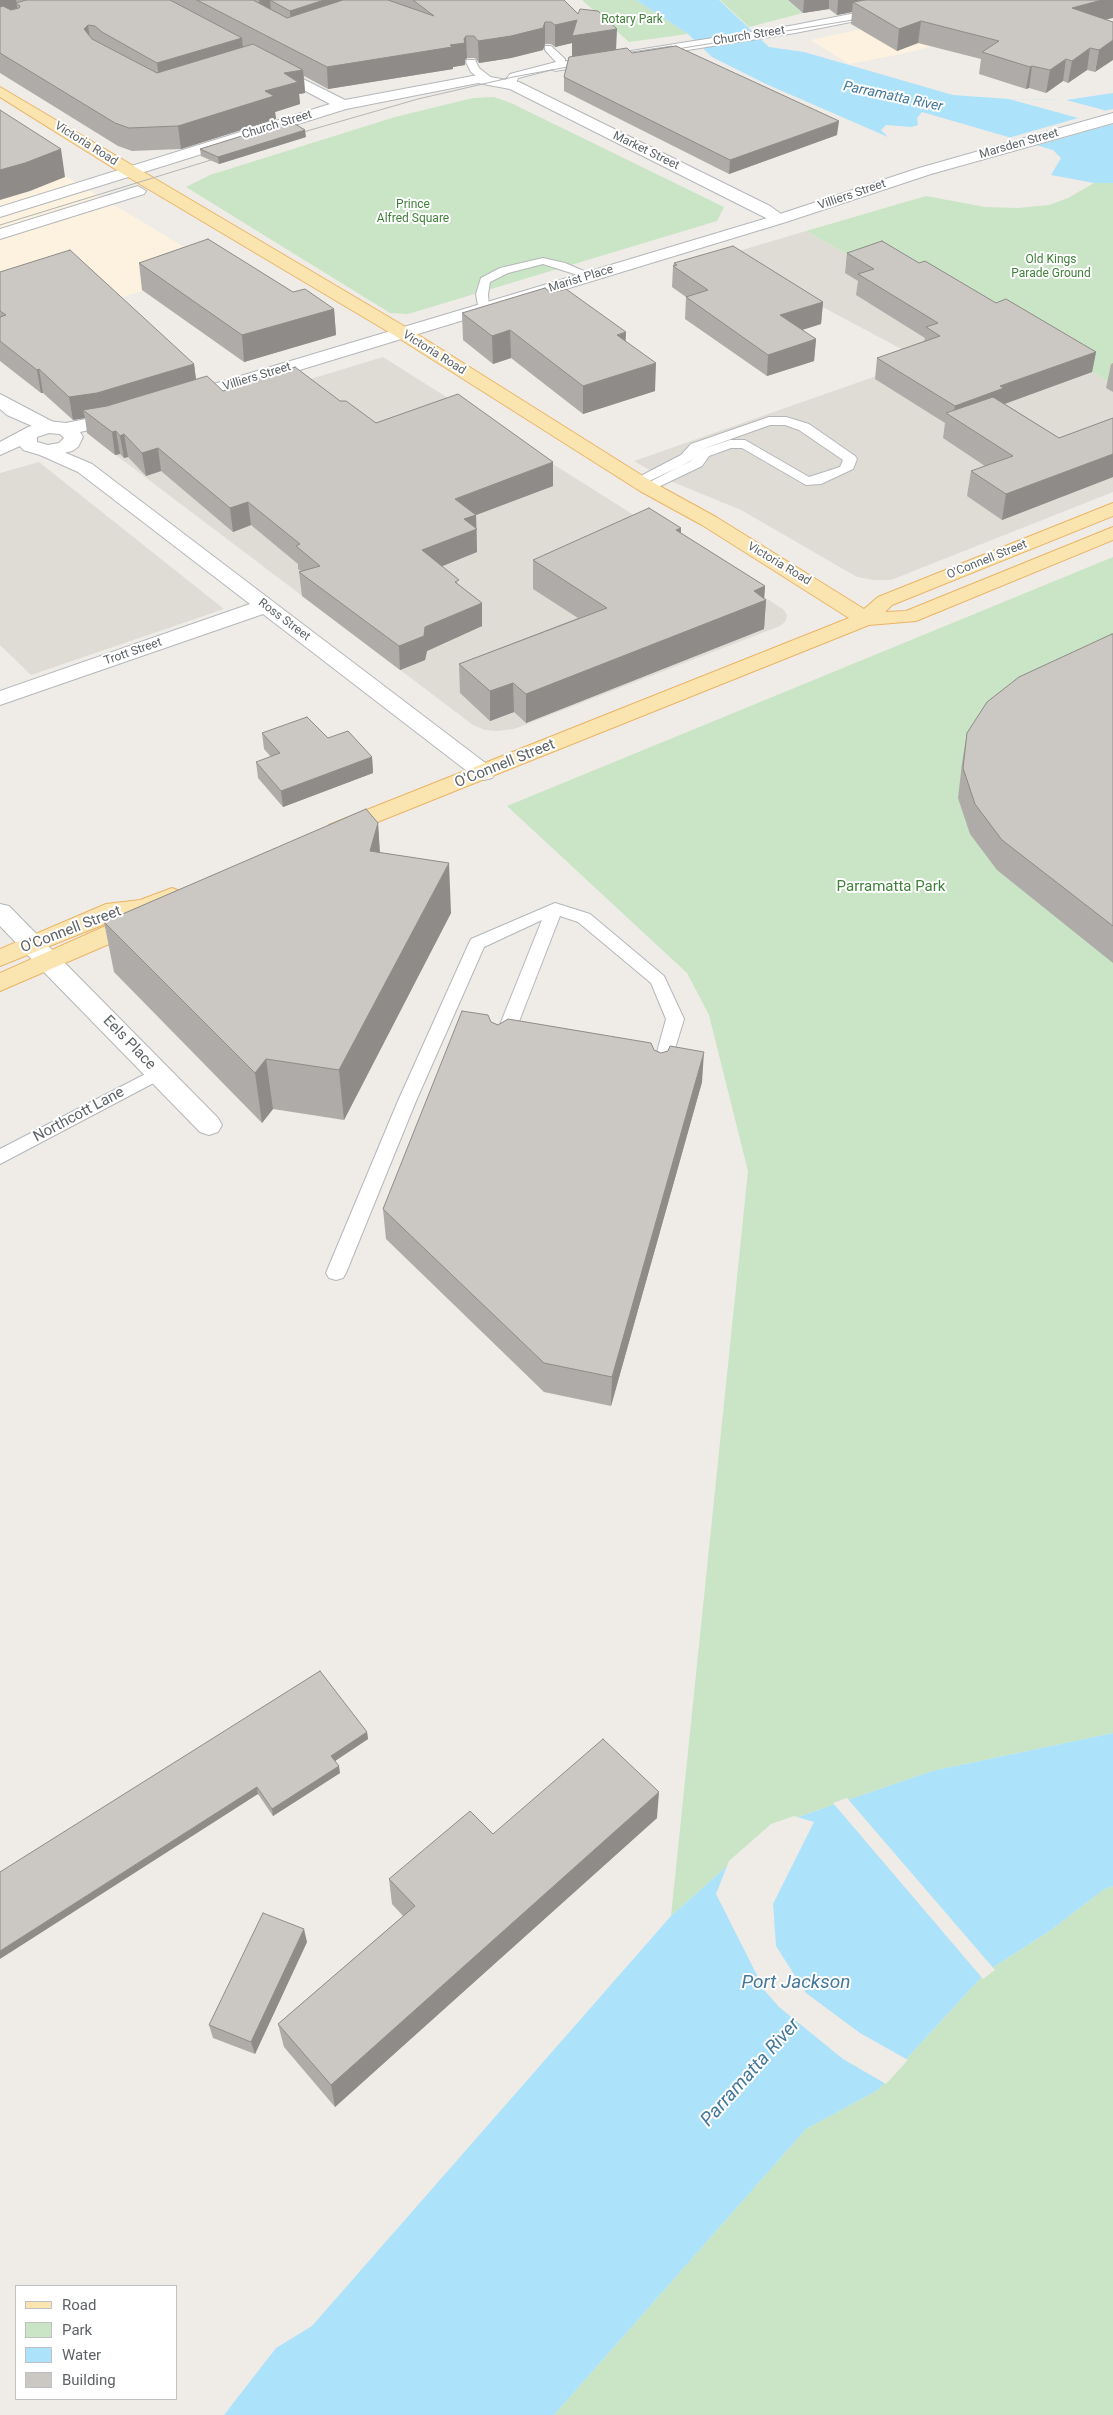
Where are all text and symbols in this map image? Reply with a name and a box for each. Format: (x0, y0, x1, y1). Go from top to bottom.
park label: Rotary Park (601, 13, 663, 27)
street label: Church Street (712, 23, 786, 49)
water label: Parramatta River (842, 78, 944, 116)
street label: Church Street (240, 108, 314, 142)
street label: Victoria Road (52, 119, 120, 169)
street label: Marsden Street (978, 126, 1060, 162)
street label: Market Street (611, 129, 681, 173)
street label: Villiers Street (816, 177, 888, 213)
park label: Prince Alfred Square (377, 198, 449, 226)
park label: Old Kings Parade Ground (1011, 253, 1091, 281)
street label: Marist Place (547, 262, 615, 296)
street label: Victoria Road (400, 328, 468, 378)
street label: Villiers Street (221, 360, 293, 394)
street label: O'Connell Street (945, 537, 1029, 583)
street label: Victoria Road (745, 539, 813, 589)
street label: Ross Street (255, 596, 313, 644)
street label: Trott Street (102, 635, 164, 669)
street label: O'Connell Street (452, 736, 558, 792)
park label: Parramatta Park (837, 878, 945, 896)
street label: O'Connell Street (18, 903, 124, 957)
street label: Eels Place (99, 1012, 159, 1074)
street label: Northcott Lane (30, 1084, 128, 1146)
water label: Port Jackson (742, 1972, 850, 1994)
water label: Parramatta River (697, 2014, 805, 2132)
legend (15, 2285, 178, 2400)
text: Road (62, 2296, 96, 2314)
text: Park (62, 2321, 92, 2339)
text: Water (62, 2346, 101, 2364)
text: Building (62, 2371, 116, 2389)

